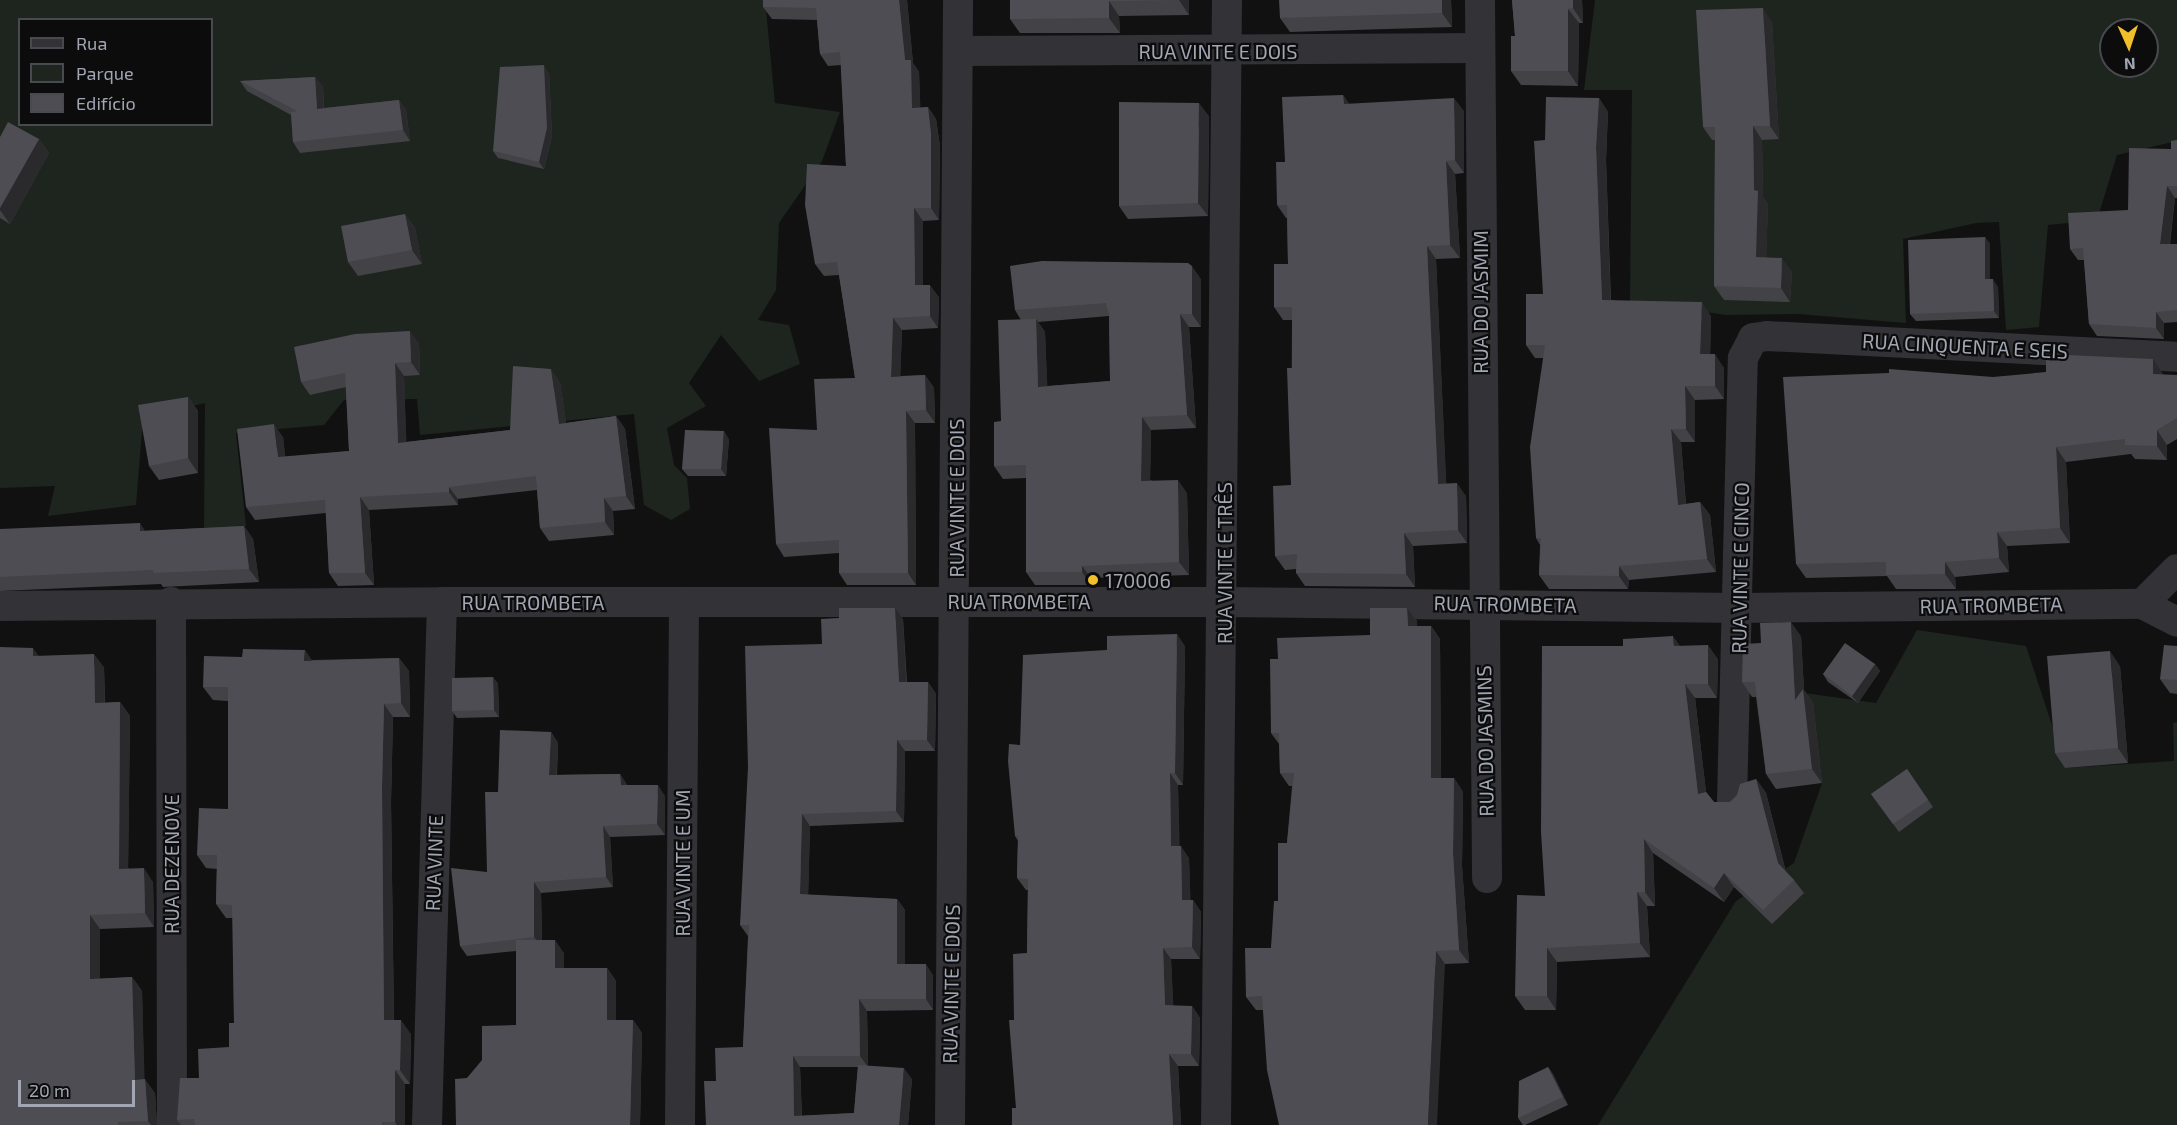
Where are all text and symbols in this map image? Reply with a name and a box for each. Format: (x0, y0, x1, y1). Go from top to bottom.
legend (18, 18, 213, 126)
north arrow (2099, 18, 2159, 78)
text: Rua (76, 32, 107, 54)
street label: RUA VINTE E DOIS (1138, 39, 1298, 63)
text: N (2124, 55, 2136, 74)
text: Parque (76, 62, 134, 84)
text: Edifício (76, 92, 136, 114)
street label: RUA DO JASMIM (1468, 230, 1492, 374)
street label: RUA CINQUENTA E SEIS (1861, 329, 2069, 363)
street label: RUA VINTE E DOIS (944, 418, 968, 578)
street label: RUA VINTE E TRÊS (1212, 481, 1236, 645)
street label: RUA VINTE E CINCO (1726, 482, 1754, 654)
place label: 170006 (1105, 568, 1171, 592)
marker: 170006 (1086, 573, 1100, 587)
street label: RUA TROMBETA (947, 589, 1091, 613)
street label: RUA TROMBETA (461, 590, 605, 614)
street label: RUA TROMBETA (1433, 591, 1577, 617)
street label: RUA TROMBETA (1919, 592, 2063, 618)
street label: RUA DO JASMINS (1472, 665, 1498, 817)
street label: RUA VINTE E UM (670, 789, 694, 937)
street label: RUA DEZENOVE (159, 794, 183, 934)
street label: RUA VINTE (420, 814, 448, 912)
street label: RUA VINTE E DOIS (938, 904, 964, 1064)
scale bar (21, 1068, 138, 1106)
text: 20 m (29, 1079, 70, 1101)

